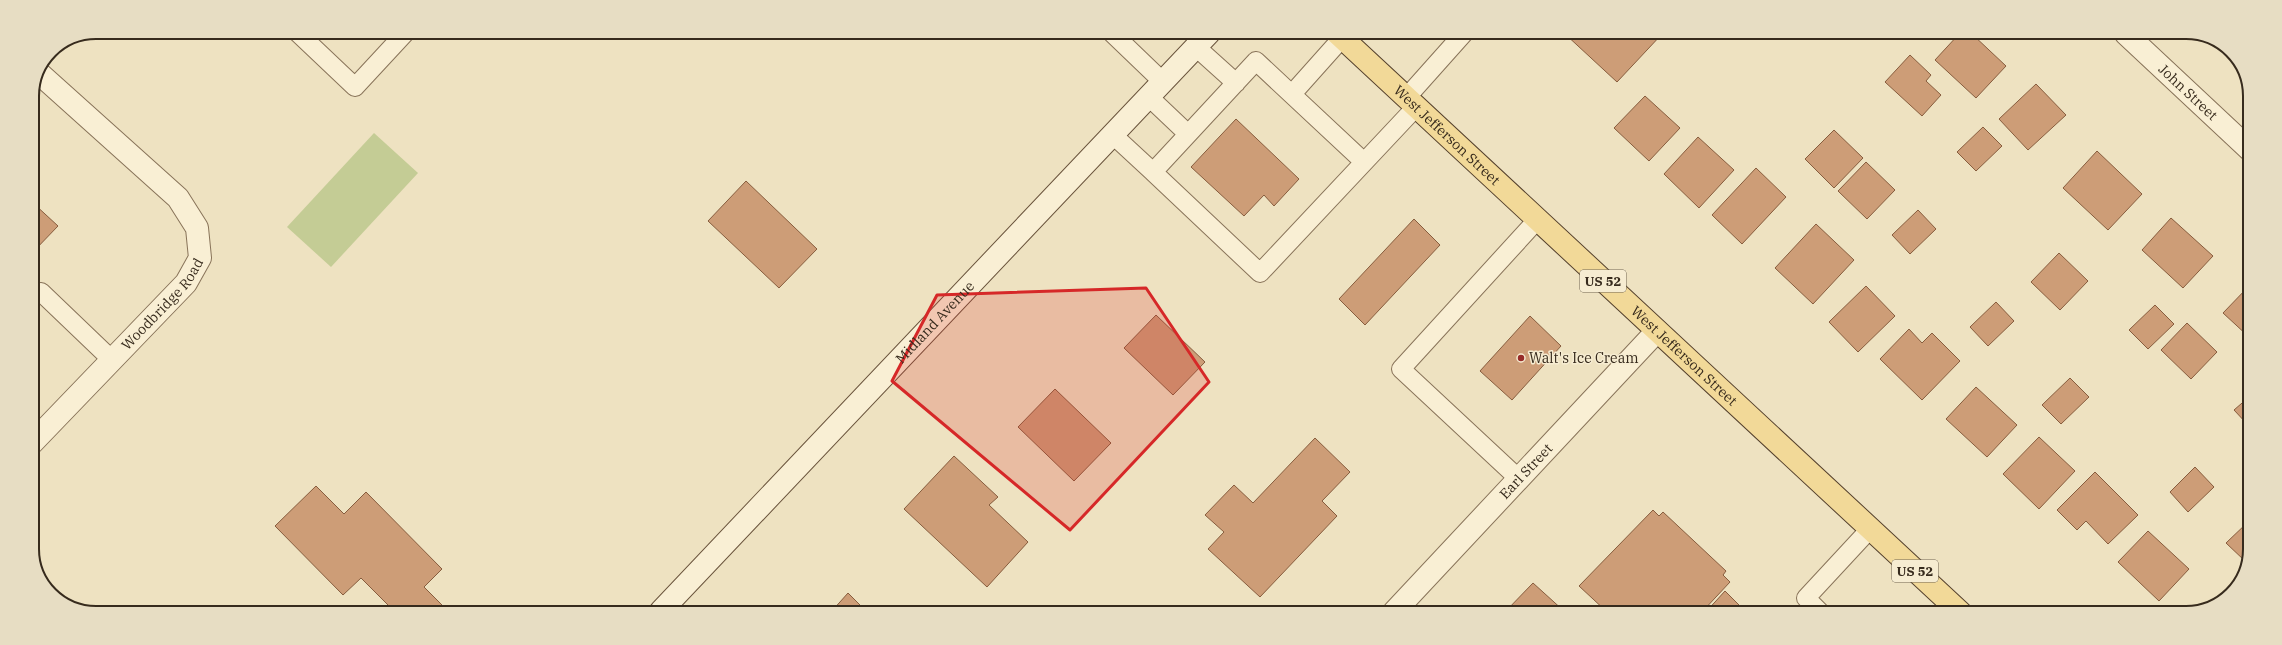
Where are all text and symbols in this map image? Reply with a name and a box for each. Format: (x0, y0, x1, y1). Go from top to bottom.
street label: John Street (2155, 60, 2221, 124)
street label: West Jefferson Street (1390, 81, 1504, 189)
street label: Woodbridge Road (117, 254, 207, 354)
road number: US 52 (1580, 270, 1626, 292)
street label: Midland Avenue (891, 277, 978, 367)
street label: West Jefferson Street (1627, 302, 1741, 410)
place label: Walt's Ice Cream (1529, 349, 1639, 367)
marker: Walt's Ice Cream (1516, 353, 1526, 363)
street label: Earl Street (1496, 439, 1556, 503)
road number: US 52 (1892, 560, 1938, 582)

